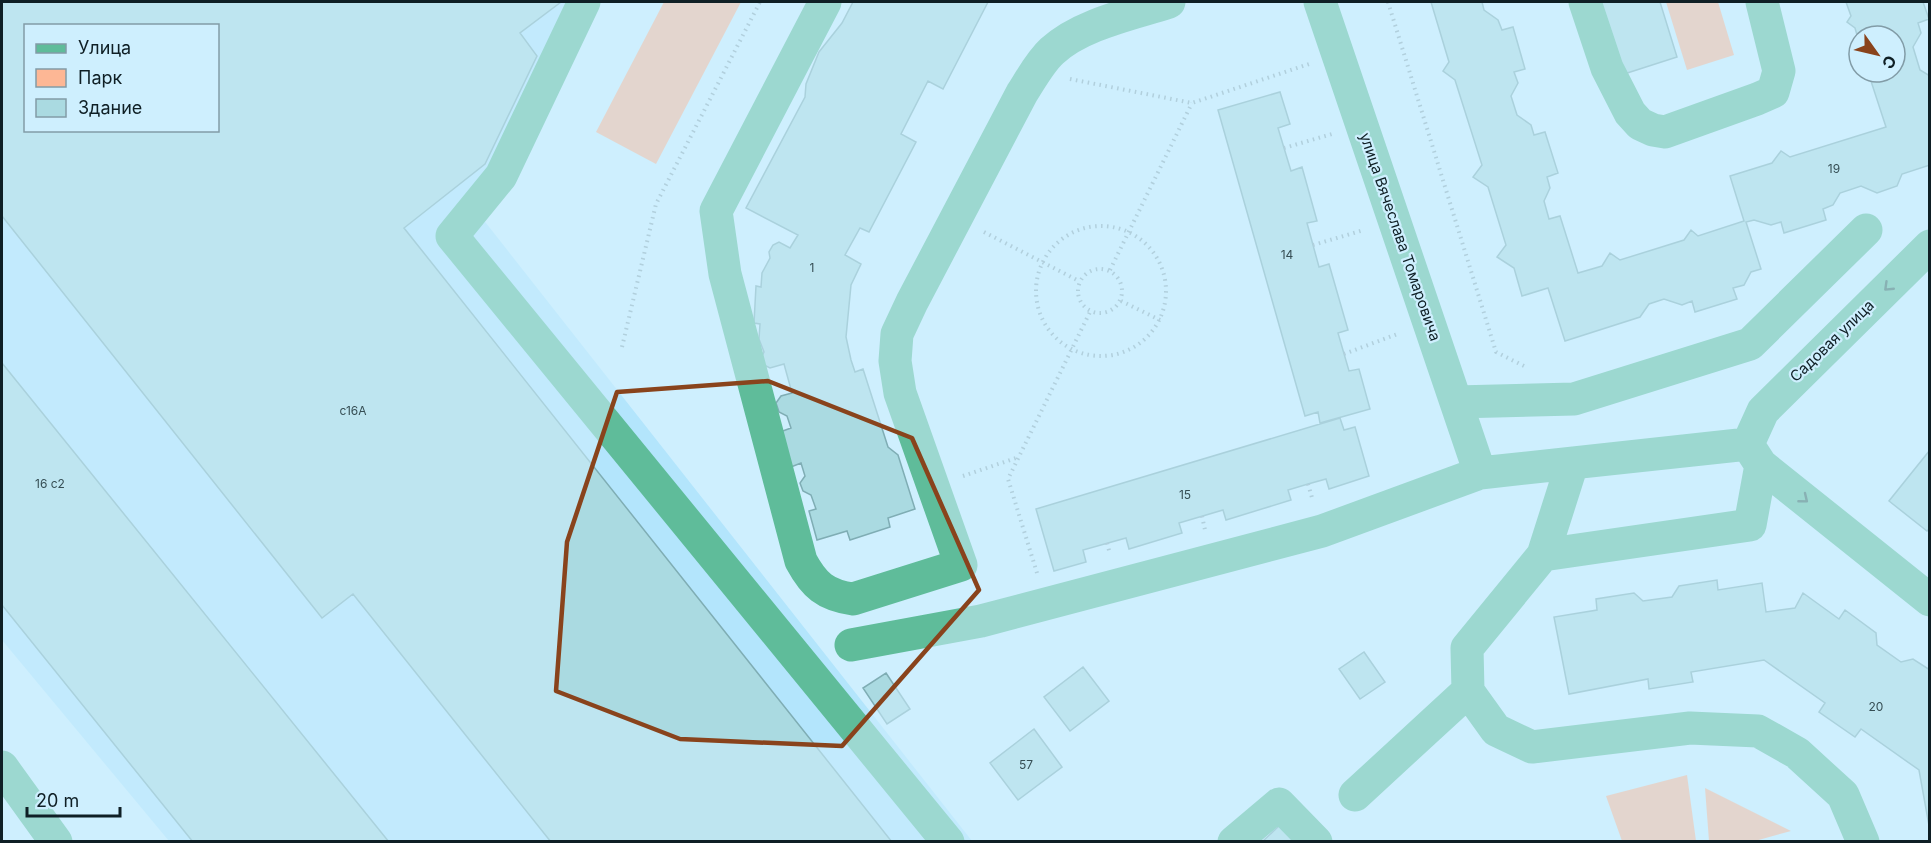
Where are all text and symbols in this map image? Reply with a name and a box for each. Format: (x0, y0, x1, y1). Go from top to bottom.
legend (24, 24, 219, 132)
north arrow (1847, 24, 1907, 84)
text: Улица (78, 37, 131, 58)
text: С (1878, 52, 1901, 73)
text: Парк (78, 67, 123, 88)
text: Здание (78, 97, 142, 118)
street label: улица Вячеслава Томаровича (1356, 130, 1445, 344)
house number: 19 (1828, 161, 1840, 176)
house number: 14 (1281, 247, 1294, 262)
house number: 1 (810, 260, 814, 275)
one-way arrow (1884, 279, 1895, 290)
street label: Садовая улица (1786, 296, 1878, 386)
house number: с16А (339, 403, 367, 418)
house number: 16 с2 (35, 476, 65, 491)
house number: 15 (1179, 487, 1191, 502)
one-way arrow (1797, 492, 1808, 503)
house number: 20 (1869, 699, 1883, 714)
house number: 57 (1019, 757, 1033, 772)
scale bar (27, 780, 120, 818)
text: 20 m (36, 790, 79, 811)

